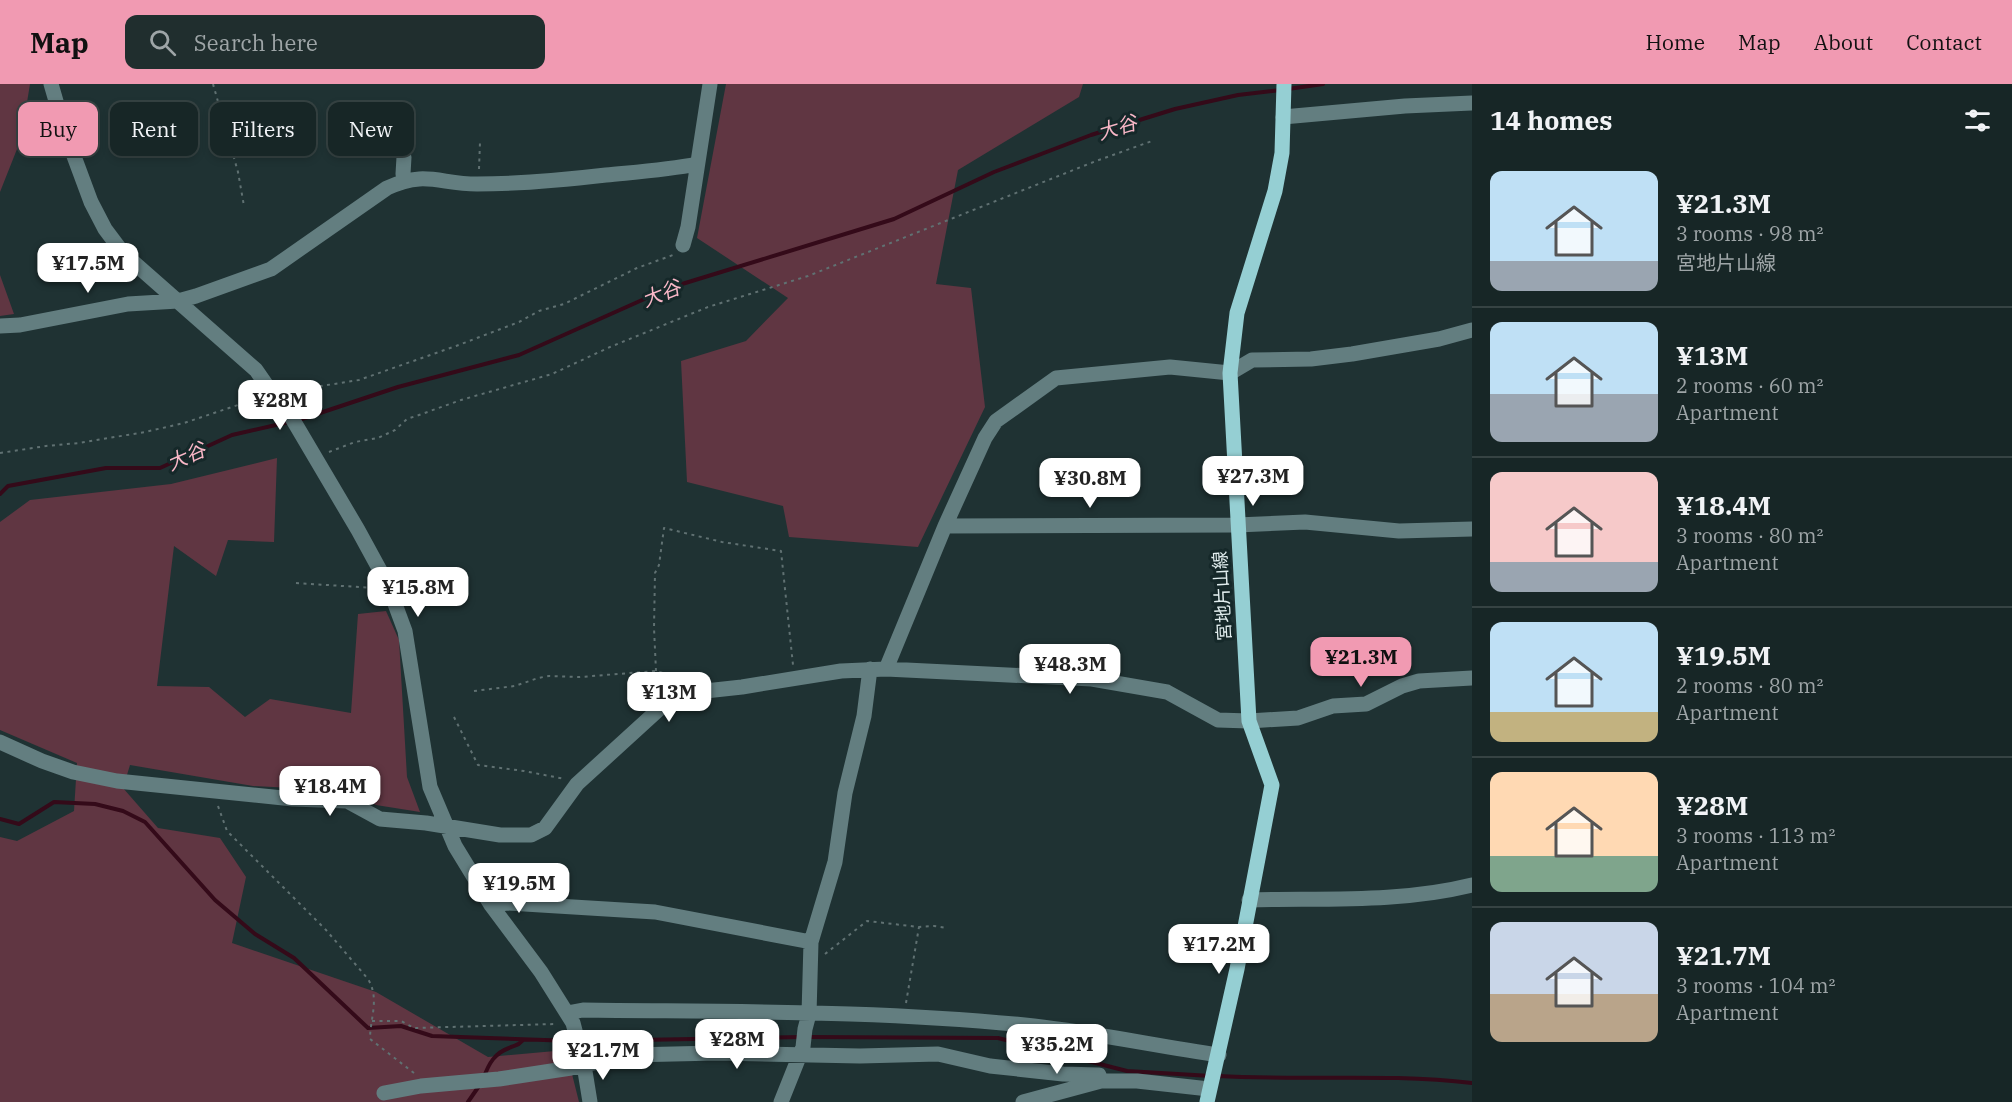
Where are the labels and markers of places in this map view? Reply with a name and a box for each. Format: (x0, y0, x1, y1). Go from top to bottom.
pin: ¥17.5M (39, 243, 137, 294)
pin: ¥28M (244, 380, 316, 431)
pin: ¥27.3M (1204, 456, 1302, 507)
pin: ¥30.8M (1041, 458, 1139, 509)
pin: ¥15.8M (369, 567, 467, 618)
pin: ¥21.3M (1312, 637, 1410, 688)
pin: ¥48.3M (1021, 644, 1119, 695)
pin: ¥13M (633, 672, 705, 723)
pin: ¥18.4M (281, 766, 379, 817)
pin: ¥19.5M (470, 863, 568, 914)
pin: ¥17.2M (1170, 924, 1268, 975)
pin: ¥28M (701, 1019, 773, 1070)
pin: ¥35.2M (1008, 1024, 1106, 1075)
pin: ¥21.7M (554, 1030, 652, 1081)

